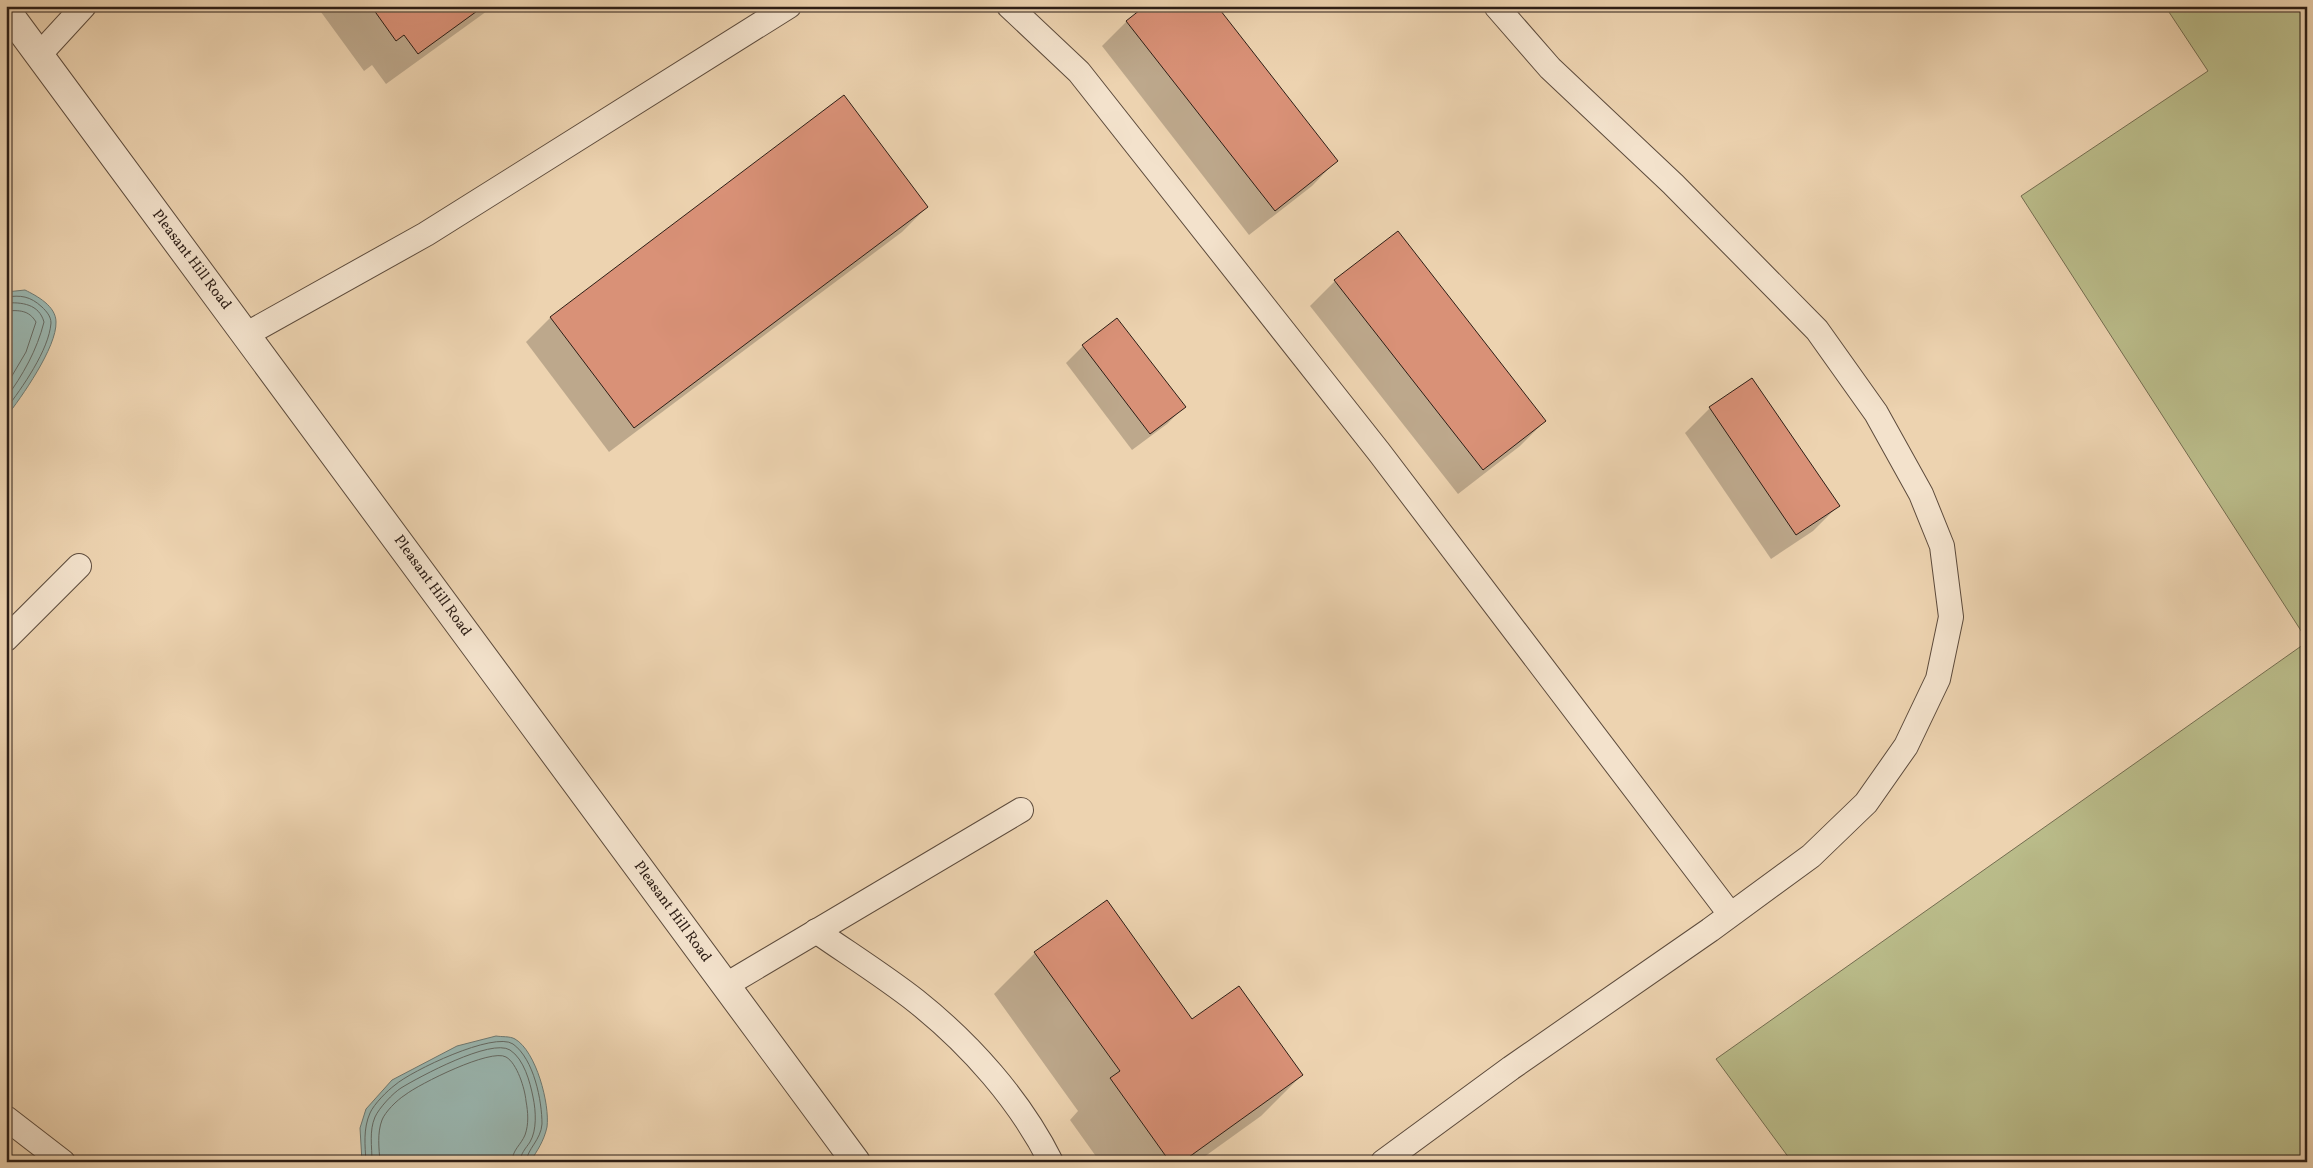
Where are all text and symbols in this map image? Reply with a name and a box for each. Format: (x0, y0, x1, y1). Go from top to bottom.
street label: Pleasant Hill Road (146, 206, 236, 314)
street label: Pleasant Hill Road (388, 531, 476, 641)
street label: Pleasant Hill Road (628, 857, 716, 967)

